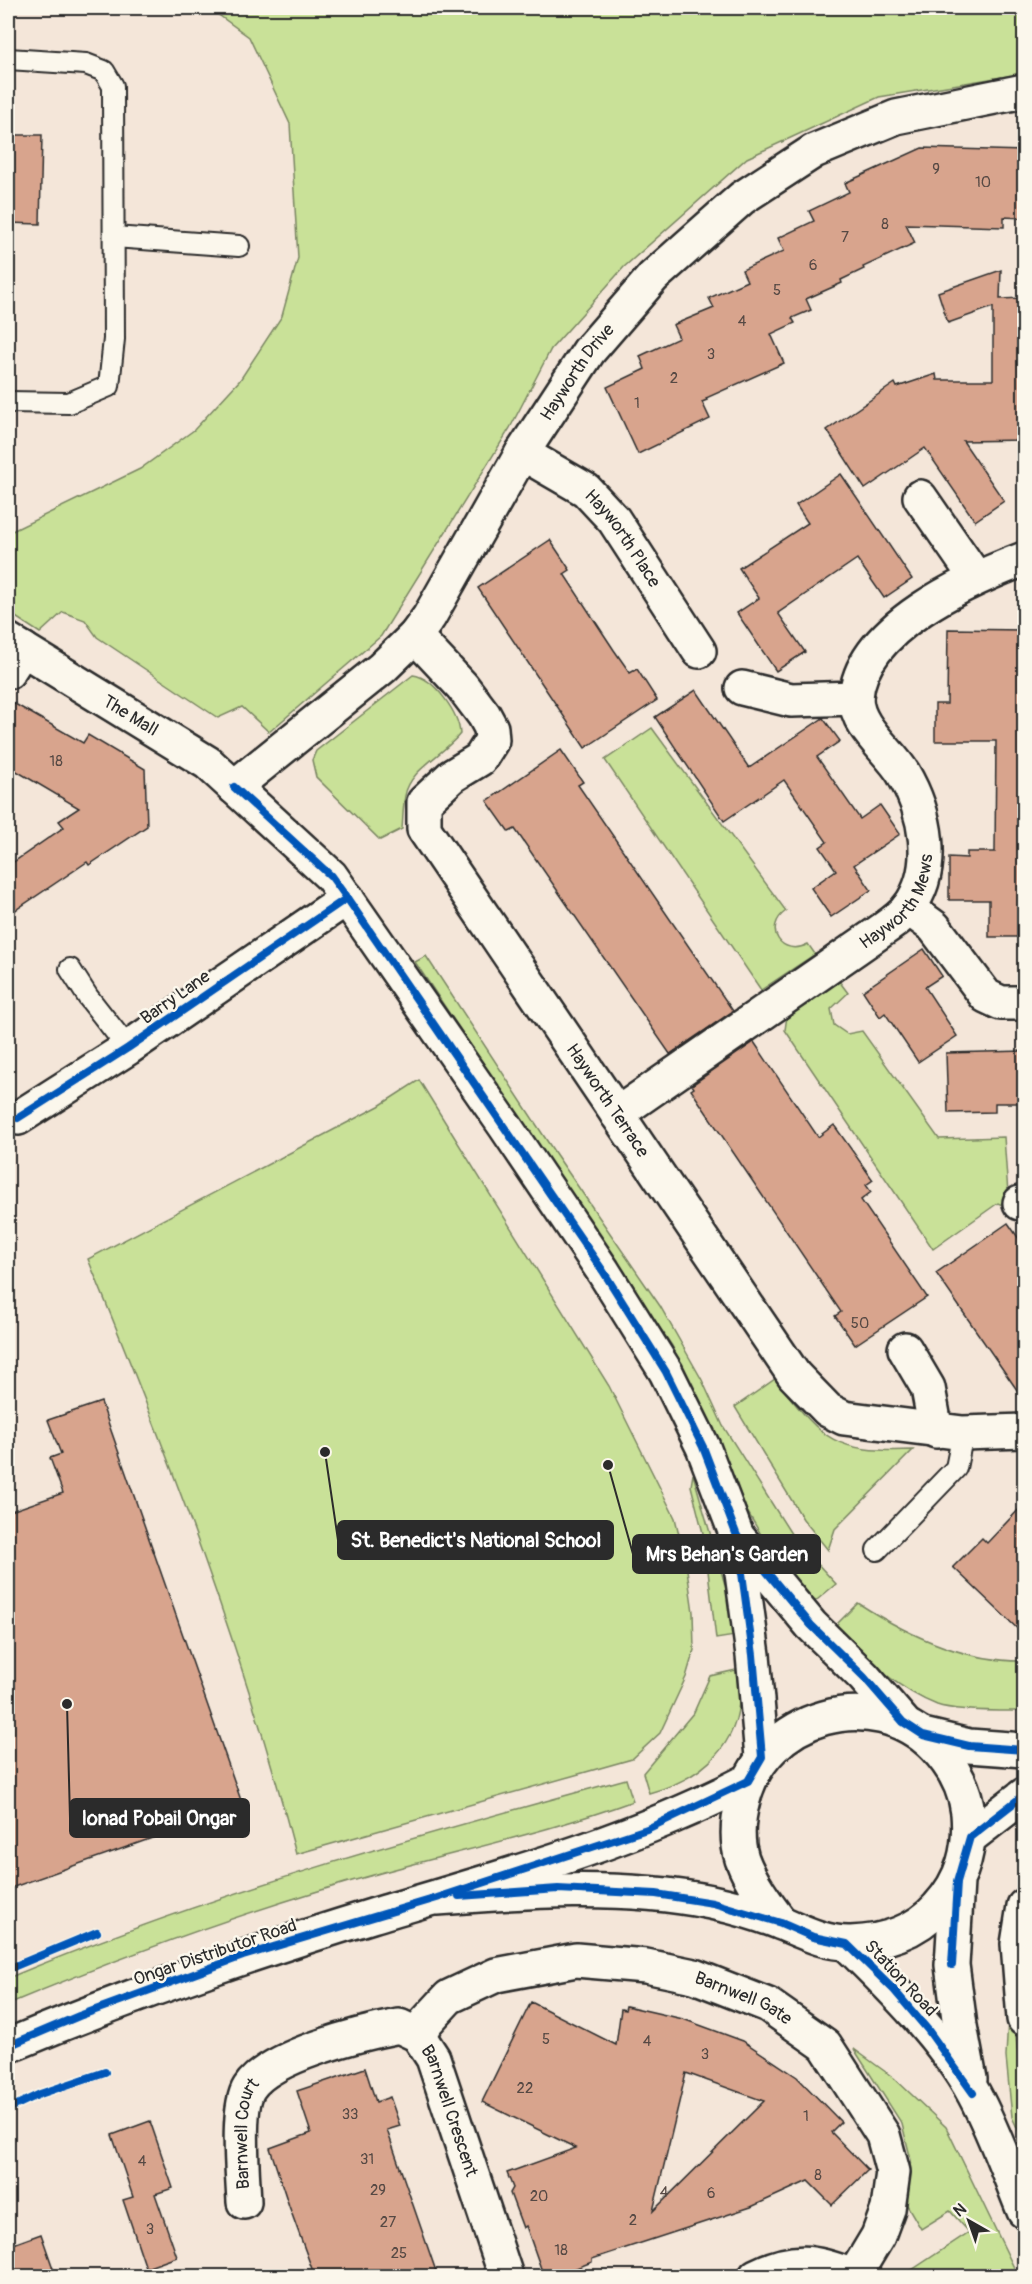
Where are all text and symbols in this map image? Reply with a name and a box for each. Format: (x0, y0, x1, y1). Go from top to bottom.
house number: 9 (932, 160, 940, 179)
house number: 10 (975, 173, 991, 192)
house number: 8 (881, 215, 889, 234)
house number: 7 (841, 228, 849, 247)
house number: 6 (809, 256, 817, 275)
house number: 5 (773, 281, 781, 300)
house number: 4 (738, 312, 747, 331)
street label: Hayworth Drive (535, 319, 620, 425)
house number: 3 (707, 345, 715, 364)
house number: 2 (670, 369, 678, 388)
house number: 1 (634, 394, 640, 413)
street label: Hayworth Place (579, 485, 666, 592)
street label: The Mall (98, 690, 162, 742)
house number: 18 (49, 752, 63, 771)
street label: Hayworth Mews (855, 854, 938, 954)
street label: Barry Lane (136, 965, 215, 1030)
street label: Hayworth Terrace (561, 1039, 654, 1162)
house number: 50 (851, 1314, 869, 1333)
callout: St. Benedict's National School (338, 1521, 613, 1559)
text: St. Benedict's National School (351, 1528, 601, 1553)
callout: Mrs Behan's Garden (633, 1535, 820, 1573)
text: Mrs Behan's Garden (646, 1542, 808, 1567)
callout: Ionad Pobail Ongar (70, 1799, 249, 1837)
text: Ionad Pobail Ongar (81, 1806, 237, 1831)
street label: Ongar Distributor Road (130, 1914, 300, 1991)
street label: Station Road (859, 1935, 942, 2022)
street label: Barnwell Gate (691, 1966, 797, 2030)
house number: 5 (542, 2030, 550, 2049)
house number: 4 (643, 2032, 652, 2051)
street label: Barnwell Crescent (416, 2041, 483, 2180)
house number: 3 (701, 2045, 709, 2064)
street label: Barnwell Court (230, 2072, 265, 2190)
house number: 22 (517, 2079, 533, 2098)
house number: 33 (342, 2105, 358, 2124)
house number: 1 (803, 2107, 809, 2126)
house number: 31 (360, 2150, 374, 2169)
house number: 4 (138, 2152, 147, 2171)
house number: 8 (814, 2166, 822, 2185)
house number: 29 (370, 2181, 386, 2200)
house number: 4 (660, 2183, 669, 2202)
house number: 6 (707, 2184, 715, 2203)
house number: 20 (530, 2187, 548, 2206)
north arrow (939, 2191, 999, 2251)
text: N (949, 2199, 971, 2221)
house number: 2 (629, 2211, 637, 2230)
house number: 27 (380, 2213, 396, 2232)
house number: 3 (146, 2220, 154, 2239)
house number: 18 (554, 2241, 568, 2260)
house number: 25 (391, 2244, 407, 2263)

